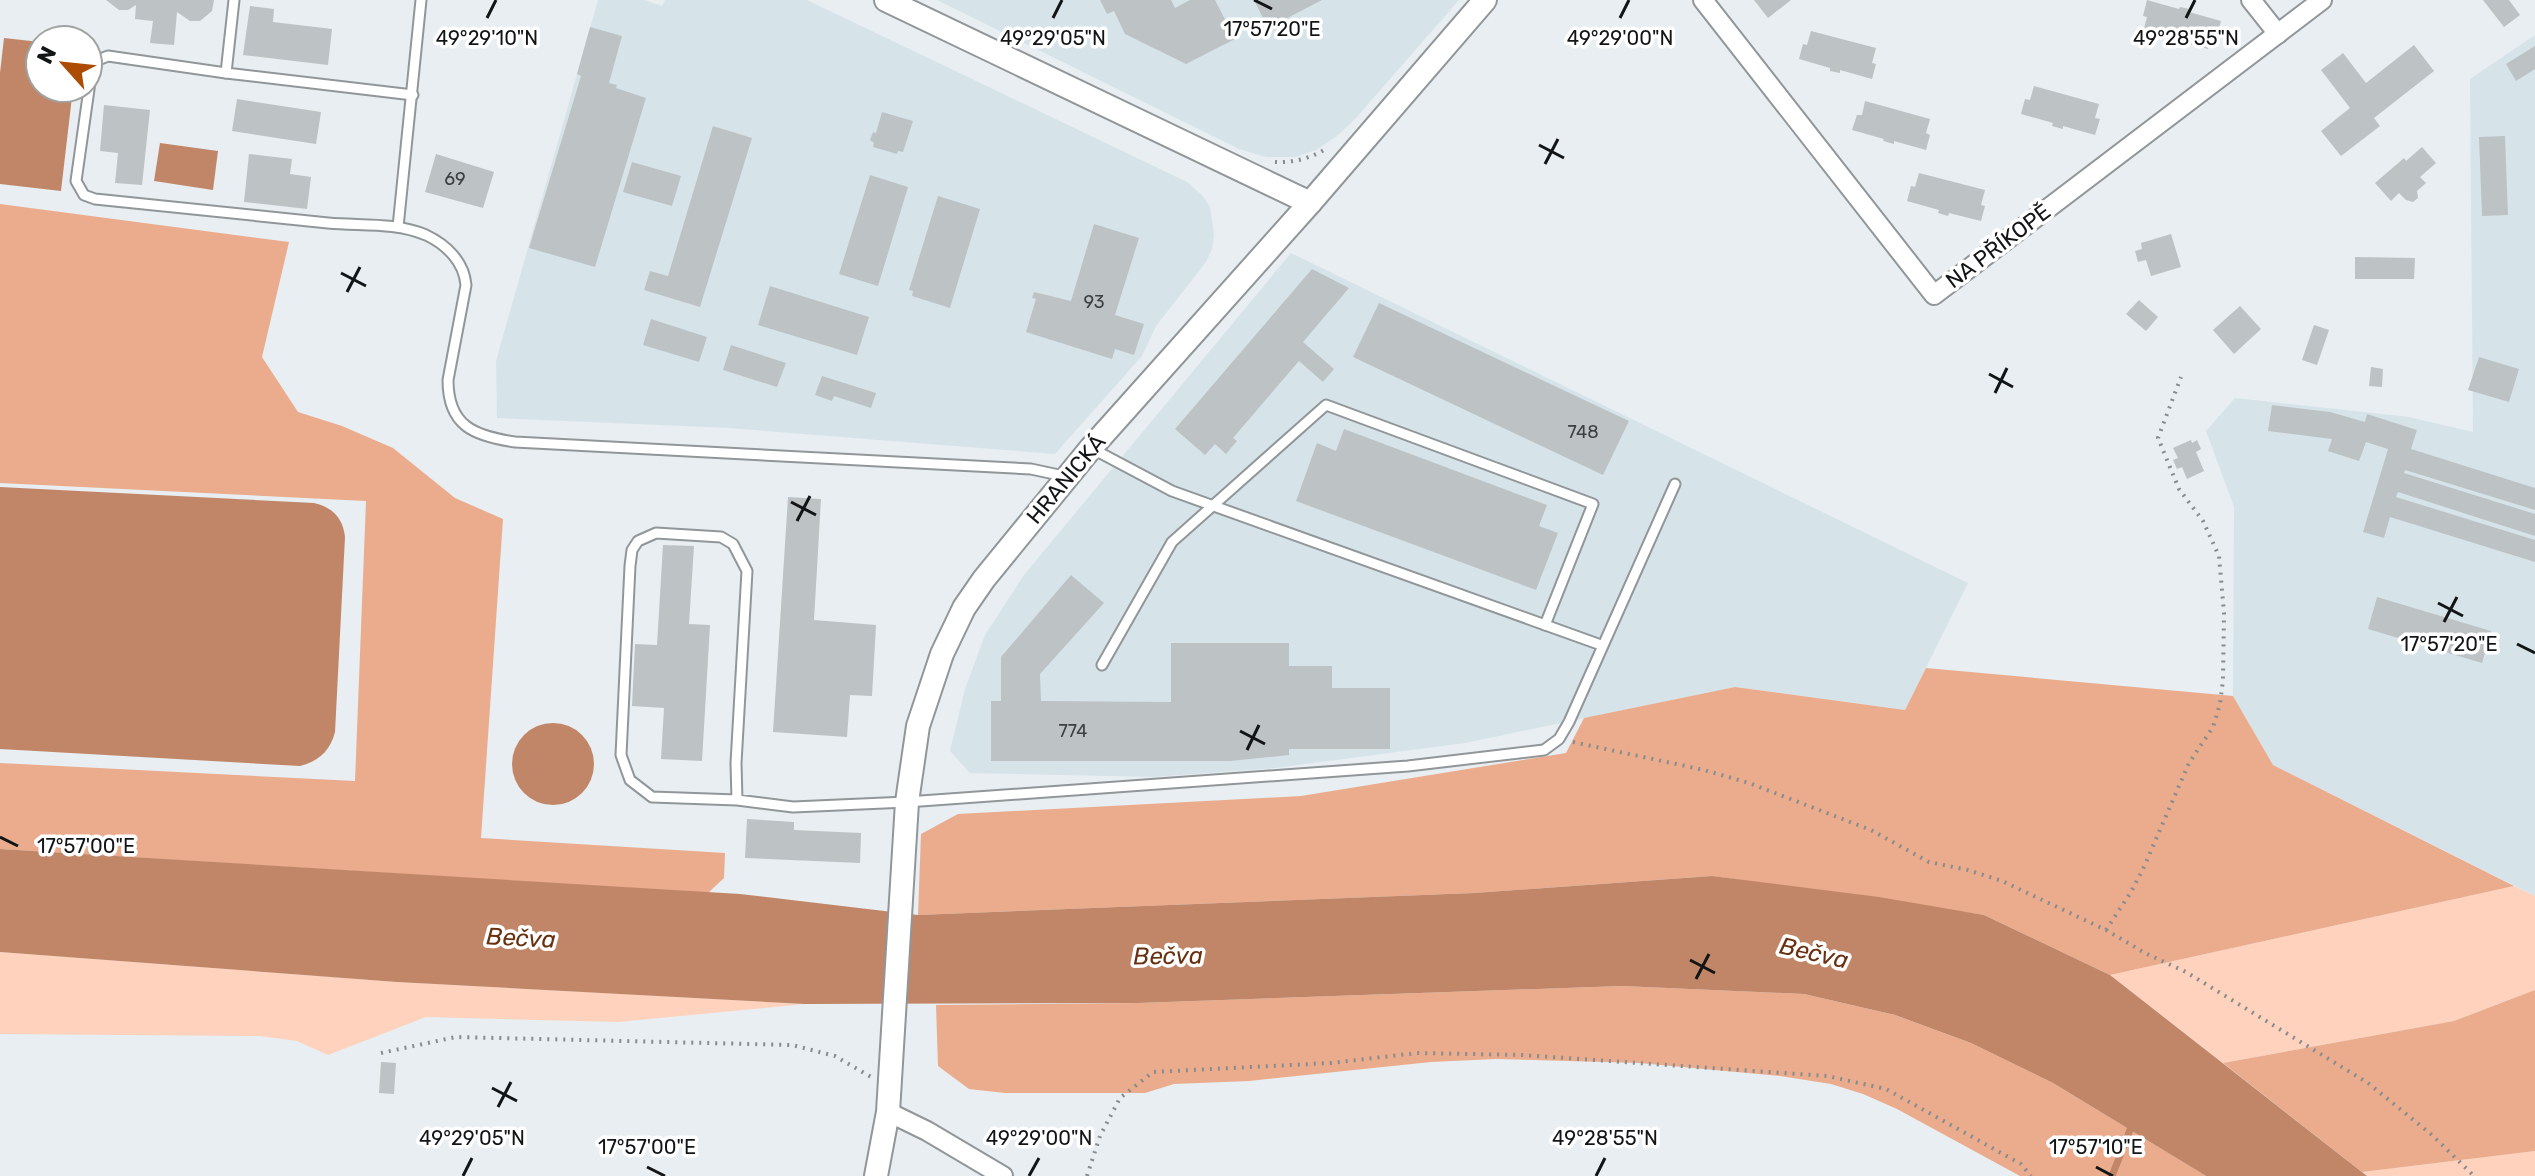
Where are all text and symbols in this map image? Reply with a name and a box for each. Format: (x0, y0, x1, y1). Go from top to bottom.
text: 17°57'20"E (1223, 17, 1321, 41)
north arrow (24, 24, 104, 104)
text: 49°29'10"N (436, 26, 538, 50)
text: 49°29'05"N (1000, 26, 1106, 50)
text: 49°29'00"N (1567, 26, 1673, 50)
text: 49°28'55"N (2133, 26, 2239, 50)
text: N (31, 42, 62, 68)
house number: 69 (444, 168, 466, 190)
street label: NA PŘÍKOPĚ (1940, 198, 2056, 294)
house number: 93 (1083, 291, 1105, 313)
house number: 748 (1567, 421, 1599, 443)
street label: HRANICKÁ (1021, 428, 1111, 529)
text: 17°57'20"E (2400, 632, 2498, 656)
house number: 774 (1058, 720, 1088, 742)
text: 17°57'00"E (37, 834, 135, 858)
water label: Bečva (486, 922, 556, 954)
water label: Bečva (1777, 932, 1851, 974)
water label: Bečva (1133, 941, 1203, 971)
text: 49°29'05"N (419, 1126, 525, 1150)
text: 49°29'00"N (986, 1126, 1092, 1150)
text: 49°28'55"N (1552, 1126, 1658, 1150)
text: 17°57'00"E (598, 1135, 696, 1159)
text: 17°57'10"E (2049, 1135, 2143, 1159)

